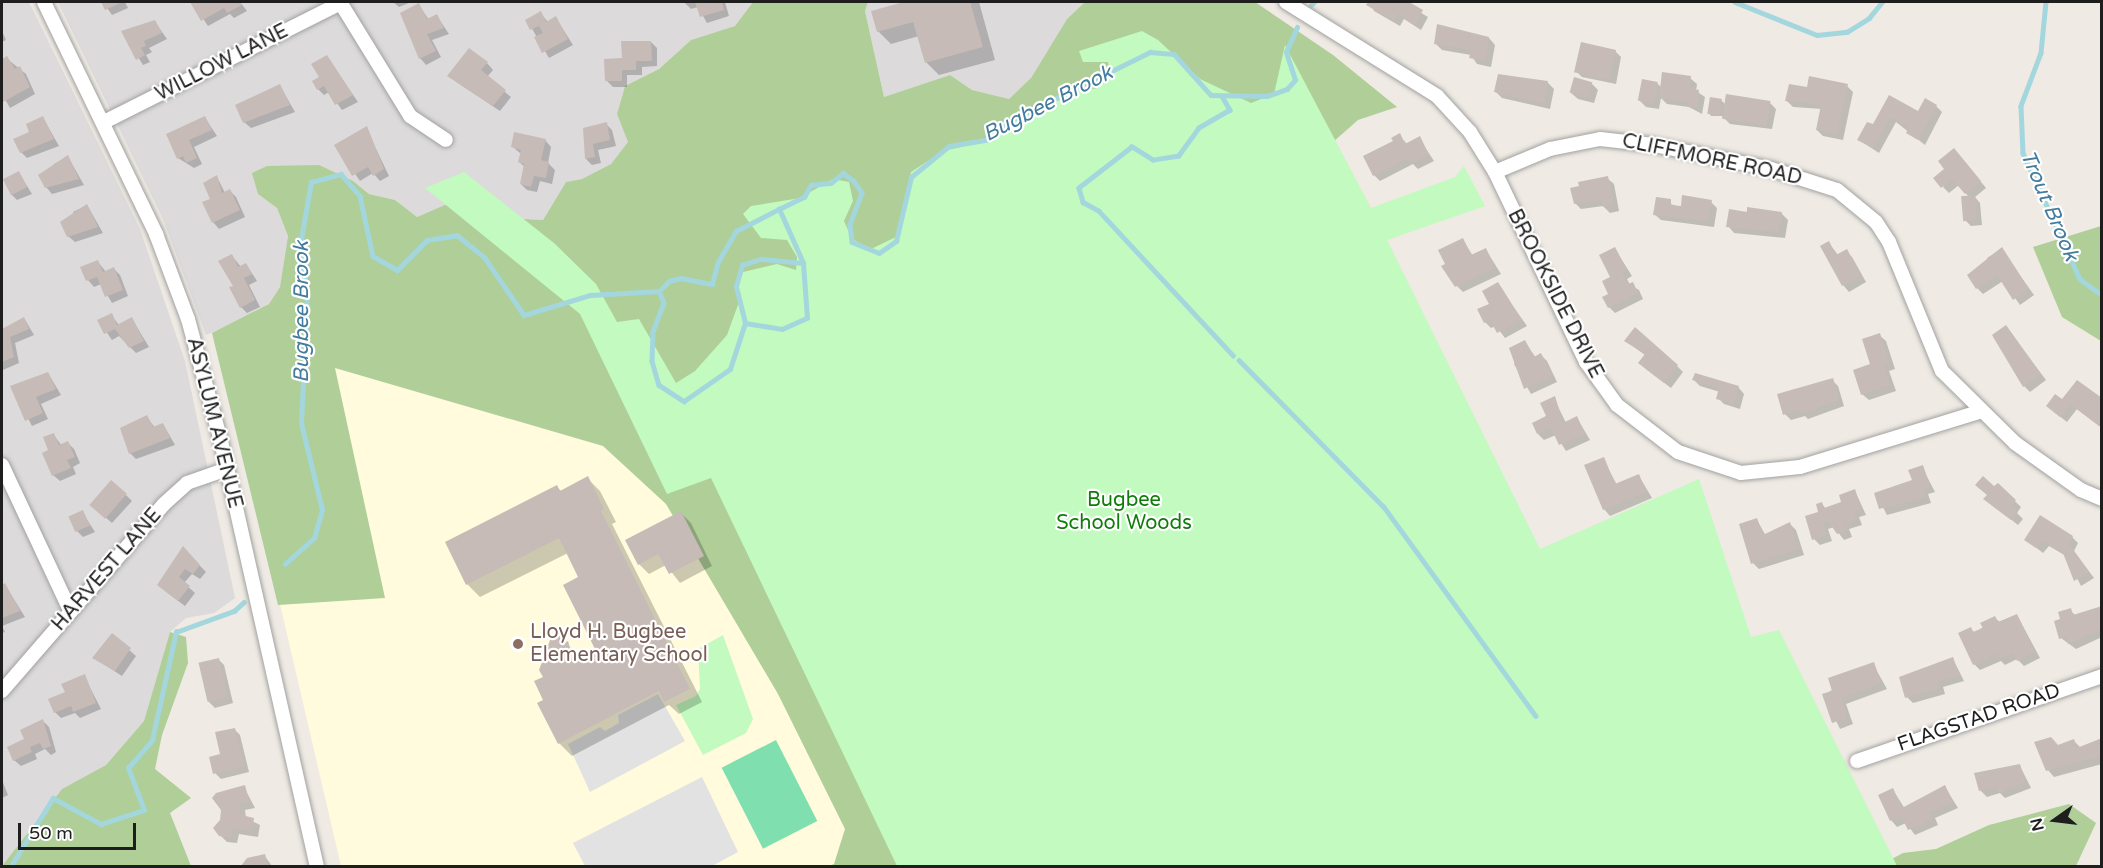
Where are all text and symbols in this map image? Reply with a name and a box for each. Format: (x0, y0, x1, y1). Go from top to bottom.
street label: WILLOW LANE (152, 19, 292, 107)
water label: Bugbee Brook (979, 61, 1117, 147)
street label: CLIFFMORE ROAD (1620, 129, 1804, 191)
water label: Trout Brook (2014, 147, 2084, 265)
street label: BROOKSIDE DRIVE (1502, 205, 1608, 383)
water label: Bugbee Brook (289, 241, 315, 383)
street label: ASYLUM AVENUE (181, 335, 247, 511)
park label: Bugbee School Woods (1056, 488, 1192, 535)
street label: HARVEST LANE (47, 504, 167, 636)
place label: Lloyd H. Bugbee Elementary School (530, 620, 708, 667)
marker: Lloyd H. Bugbee Elementary School (511, 637, 525, 651)
street label: FLAGSTAD ROAD (1894, 679, 2064, 757)
north arrow (2025, 790, 2085, 850)
scale bar (21, 811, 140, 849)
text: N (2026, 816, 2049, 833)
text: 50 m (29, 822, 73, 844)

